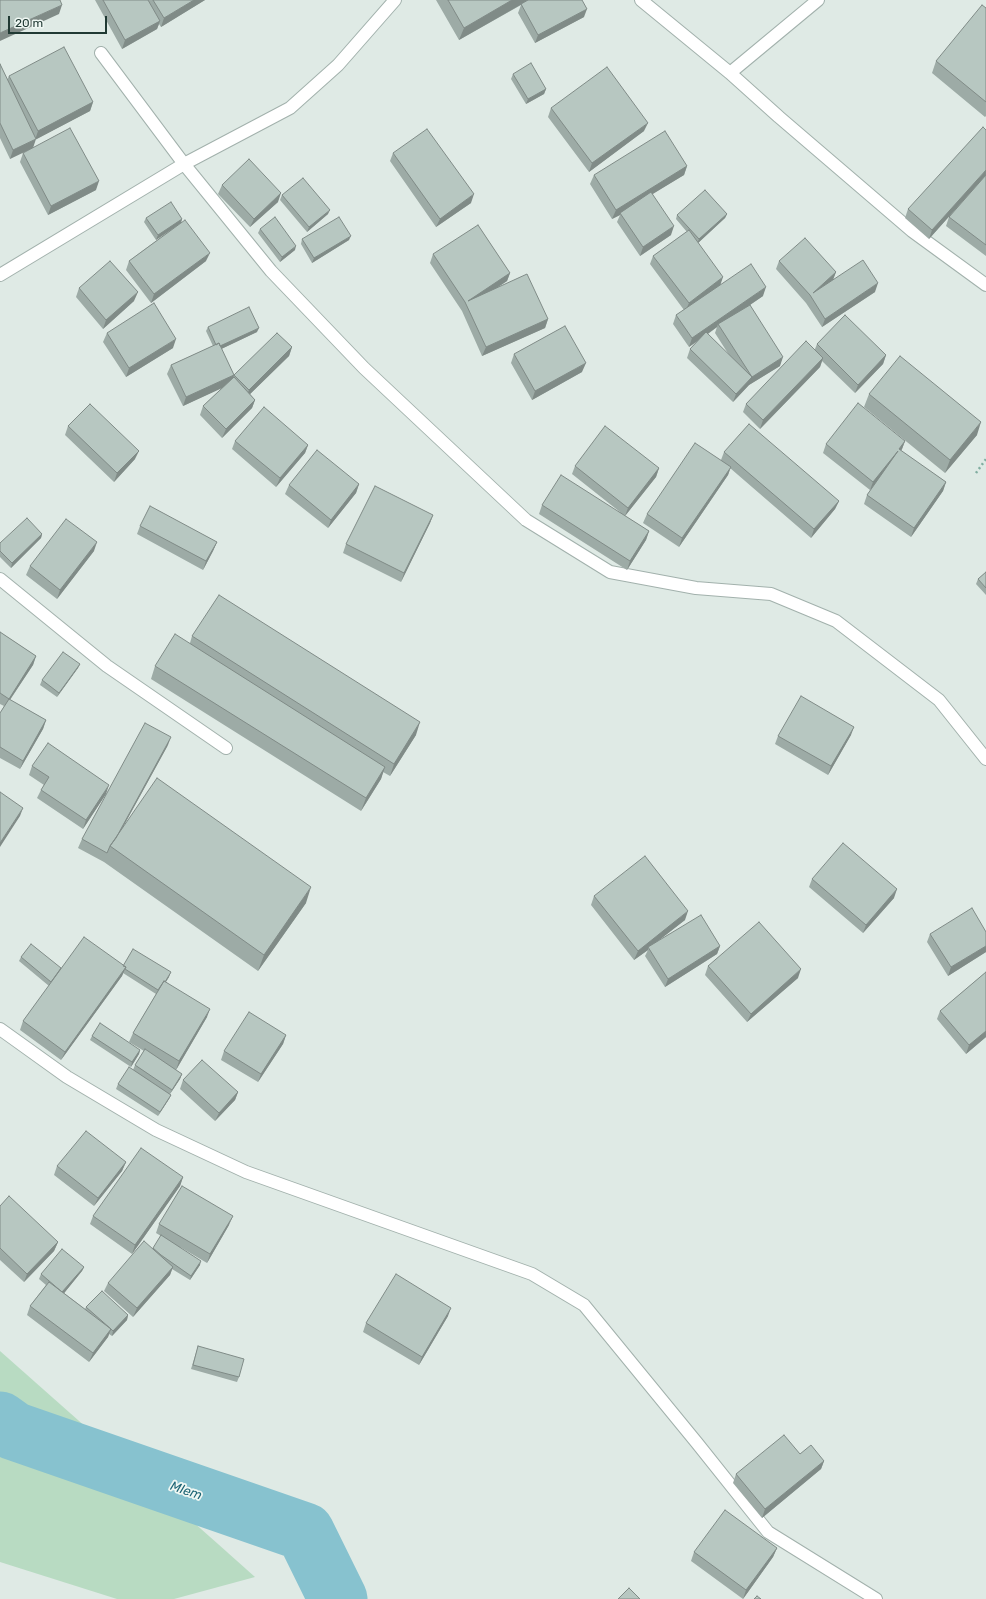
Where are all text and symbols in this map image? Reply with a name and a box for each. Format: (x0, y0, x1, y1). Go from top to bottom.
scale bar (10, 8, 109, 34)
text: 20 m (15, 16, 43, 30)
water label: Mlem (168, 1478, 204, 1504)

